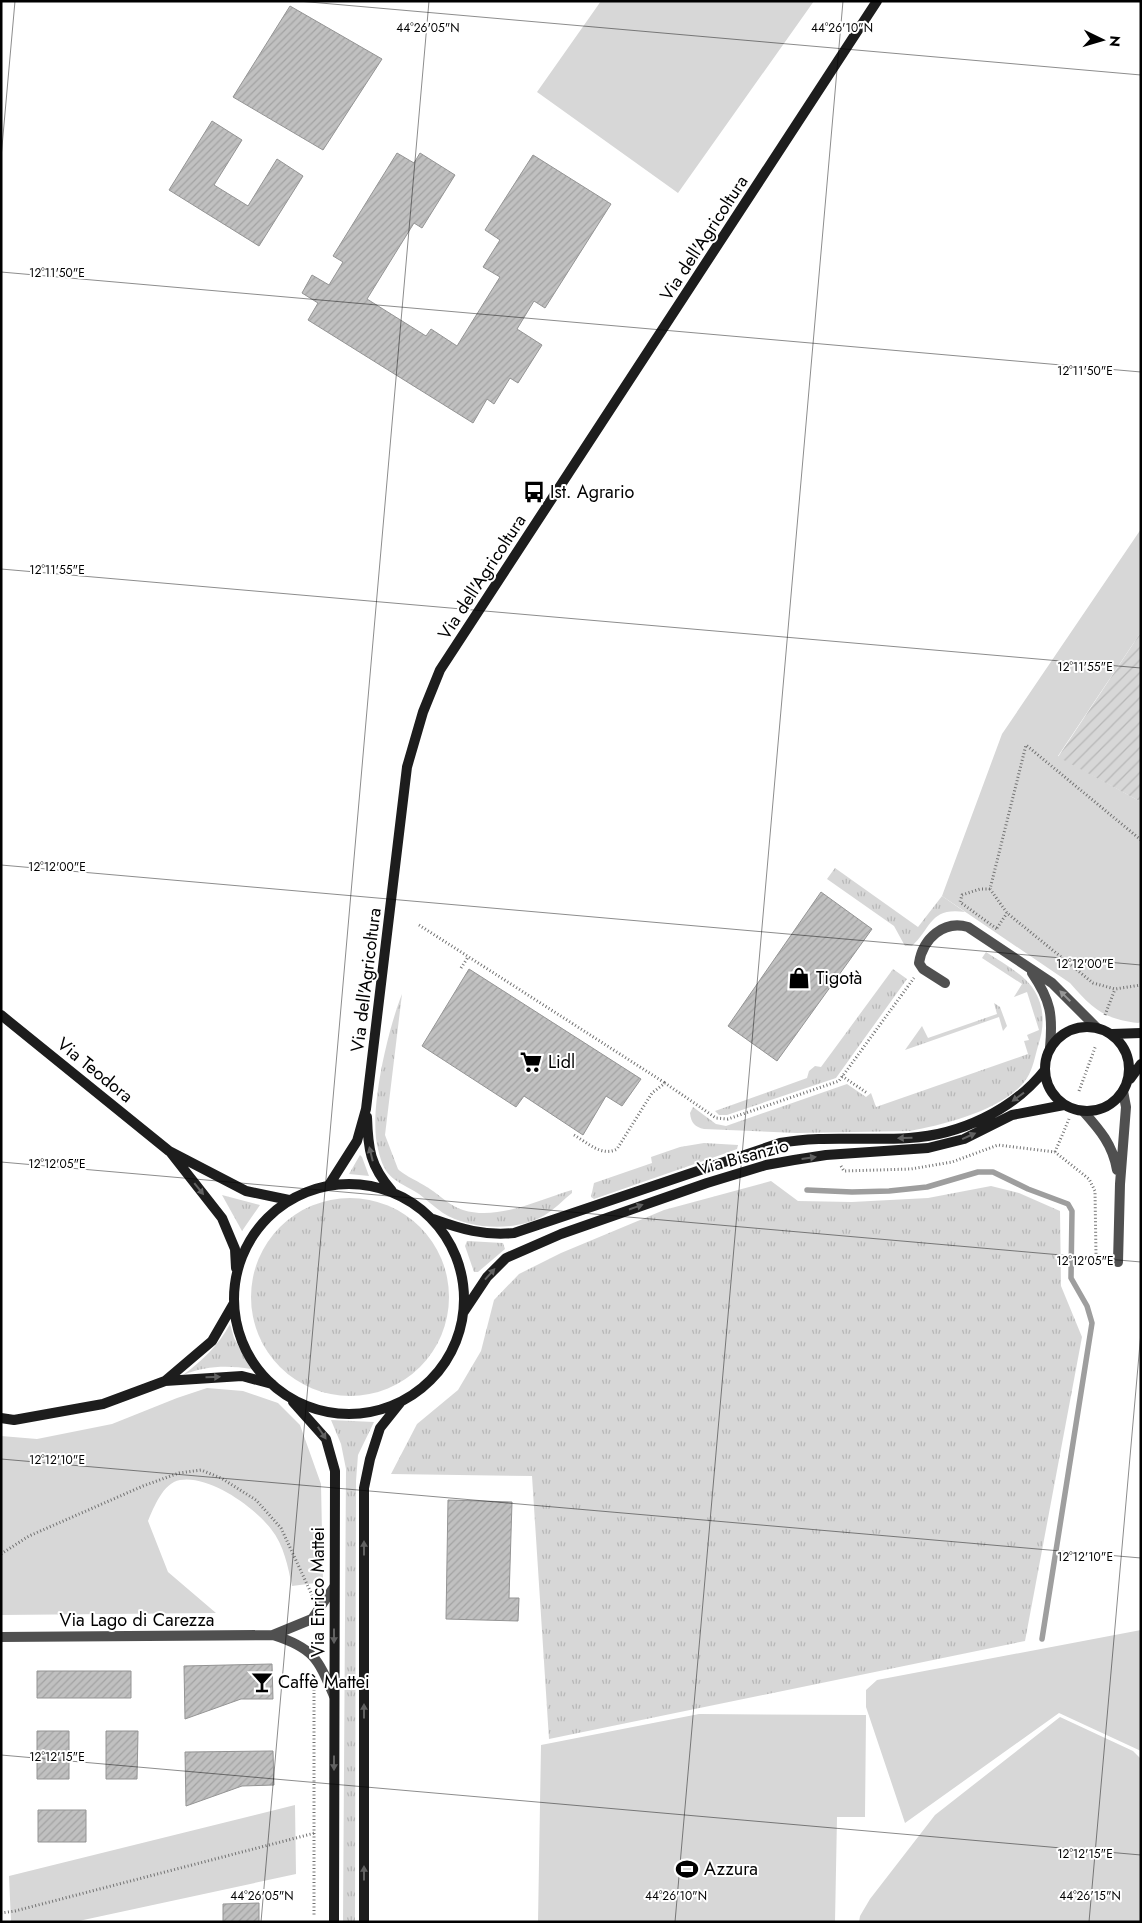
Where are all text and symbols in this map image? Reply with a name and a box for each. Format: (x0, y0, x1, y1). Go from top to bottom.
north arrow (1077, 15, 1127, 65)
text: 44°26'05"N (396, 19, 460, 37)
text: 44°26'10"N (811, 19, 873, 37)
text: N (1105, 35, 1125, 48)
street label: Via dell'Agricoltura (654, 170, 754, 306)
text: 12°11'50"E (29, 264, 85, 282)
text: 12°11'50"E (1057, 362, 1113, 380)
bus stop icon: Ist. Agrario (521, 479, 547, 505)
place label: Ist. Agrario (550, 479, 635, 505)
street label: Via dell'Agricoltura (432, 509, 532, 645)
text: 12°11'55"E (29, 561, 85, 579)
text: 12°11'55"E (1057, 658, 1113, 676)
text: 12°12'00"E (28, 858, 86, 876)
street label: Via dell'Agricoltura (344, 906, 388, 1054)
text: 12°12'00"E (1056, 955, 1114, 973)
shop icon: Tigotà (786, 965, 812, 991)
place label: Tigotà (816, 965, 862, 991)
one-way arrow (1059, 990, 1071, 1002)
street label: Via Teodora (51, 1031, 139, 1109)
supermarket icon: Lidl (518, 1049, 544, 1075)
place label: Lidl (548, 1049, 575, 1075)
one-way arrow (1011, 1092, 1025, 1102)
one-way arrow (962, 1131, 976, 1139)
street label: Via Bisanzio (694, 1132, 792, 1182)
one-way arrow (897, 1134, 913, 1142)
one-way arrow (367, 1147, 375, 1162)
one-way arrow (801, 1153, 817, 1161)
text: 12°12'05"E (28, 1155, 86, 1173)
one-way arrow (194, 1182, 204, 1196)
one-way arrow (629, 1203, 644, 1211)
text: 12°12'05"E (1056, 1252, 1114, 1270)
one-way arrow (484, 1269, 496, 1281)
one-way arrow (206, 1373, 222, 1381)
one-way arrow (317, 1427, 327, 1440)
text: 12°12'10"E (29, 1451, 85, 1469)
street label: Via Enrico Mattei (305, 1527, 331, 1657)
one-way arrow (360, 1540, 368, 1556)
text: 12°12'10"E (1057, 1548, 1113, 1566)
street label: Via Lago di Carezza (60, 1607, 214, 1633)
one-way arrow (330, 1628, 338, 1644)
bar icon: Caffè Mattei (249, 1669, 275, 1695)
place label: Caffè Mattei (278, 1669, 370, 1695)
one-way arrow (360, 1702, 368, 1718)
text: 12°12'15"E (29, 1748, 85, 1766)
one-way arrow (330, 1755, 338, 1771)
text: 12°12'15"E (1057, 1845, 1113, 1863)
sports icon: Azzura (674, 1856, 700, 1882)
place label: Azzura (704, 1856, 758, 1882)
one-way arrow (360, 1865, 368, 1881)
text: 44°26'05"N (230, 1887, 294, 1905)
text: 44°26'10"N (645, 1887, 707, 1905)
text: 44°26'15"N (1059, 1887, 1121, 1905)

